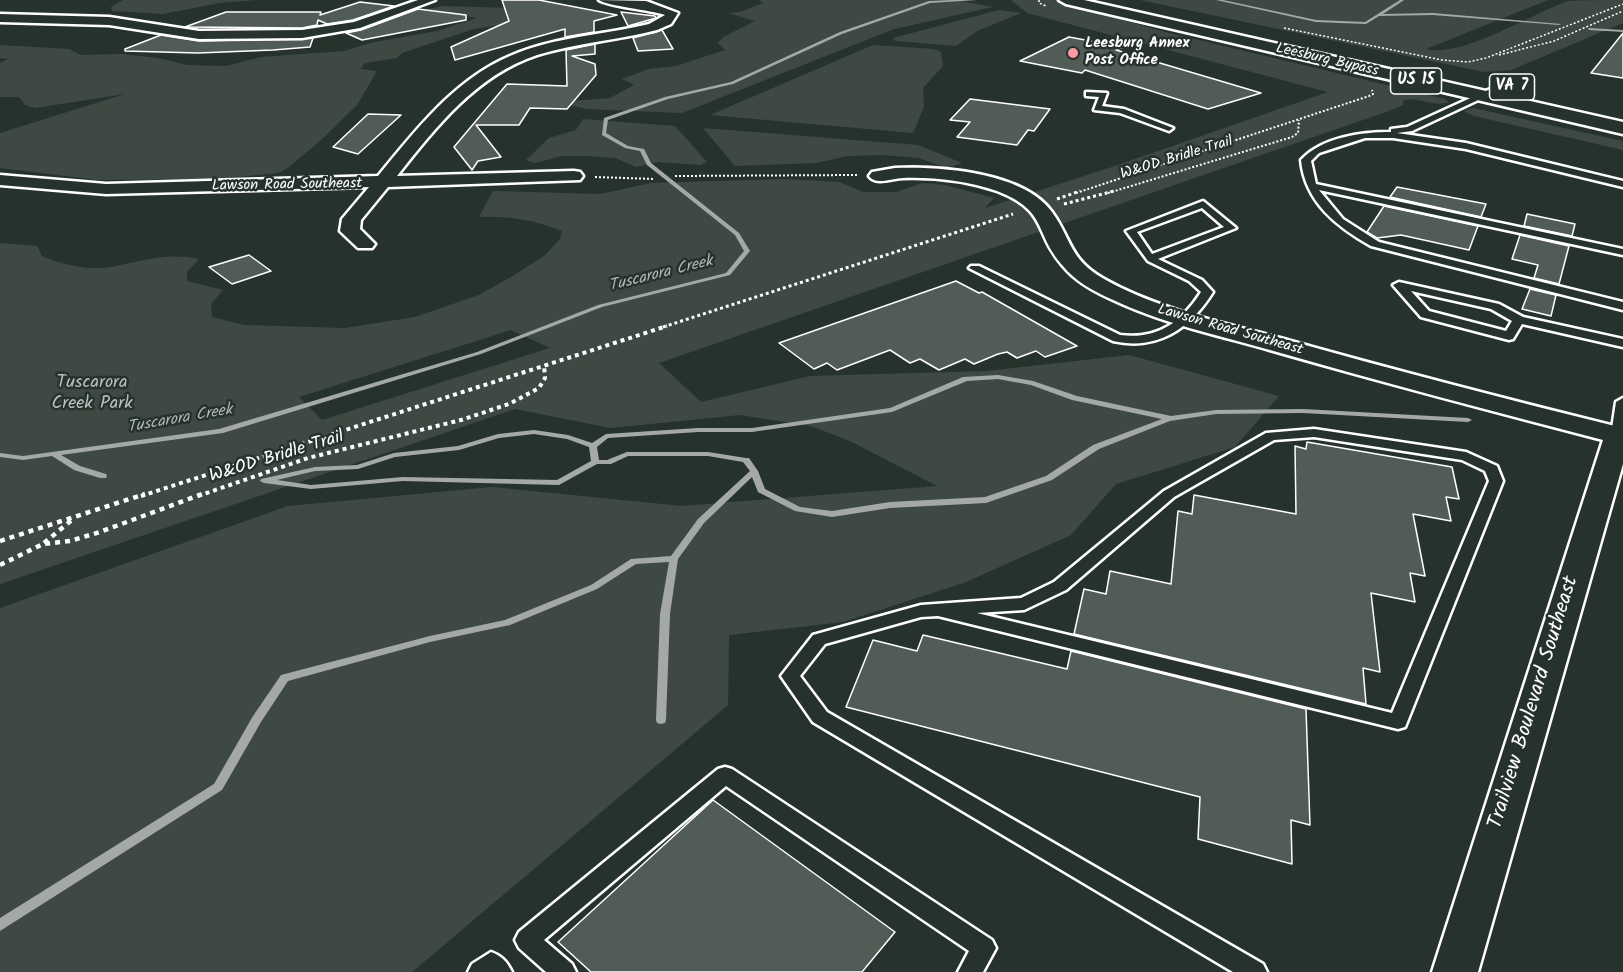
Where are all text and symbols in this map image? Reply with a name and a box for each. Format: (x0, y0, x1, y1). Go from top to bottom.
place label: Leesburg Annex Post Office (1085, 35, 1190, 70)
street label: Leesburg Bypass (1274, 40, 1380, 82)
marker: Leesburg Annex Post Office (1066, 46, 1080, 60)
road number: US 15 (1390, 68, 1442, 94)
road number: VA 7 (1490, 74, 1534, 100)
street label: W&OD Bridle Trail (1119, 133, 1235, 185)
street label: Lawson Road Southeast (212, 176, 362, 196)
water label: Tuscarora Creek (607, 253, 715, 297)
street label: Lawson Road Southeast (1155, 302, 1305, 360)
park label: Tuscarora Creek Park (51, 373, 133, 416)
water label: Tuscarora Creek (126, 401, 234, 439)
street label: W&OD Bridle Trail (207, 427, 347, 489)
street label: Trailview Boulevard Southeast (1485, 574, 1585, 832)

